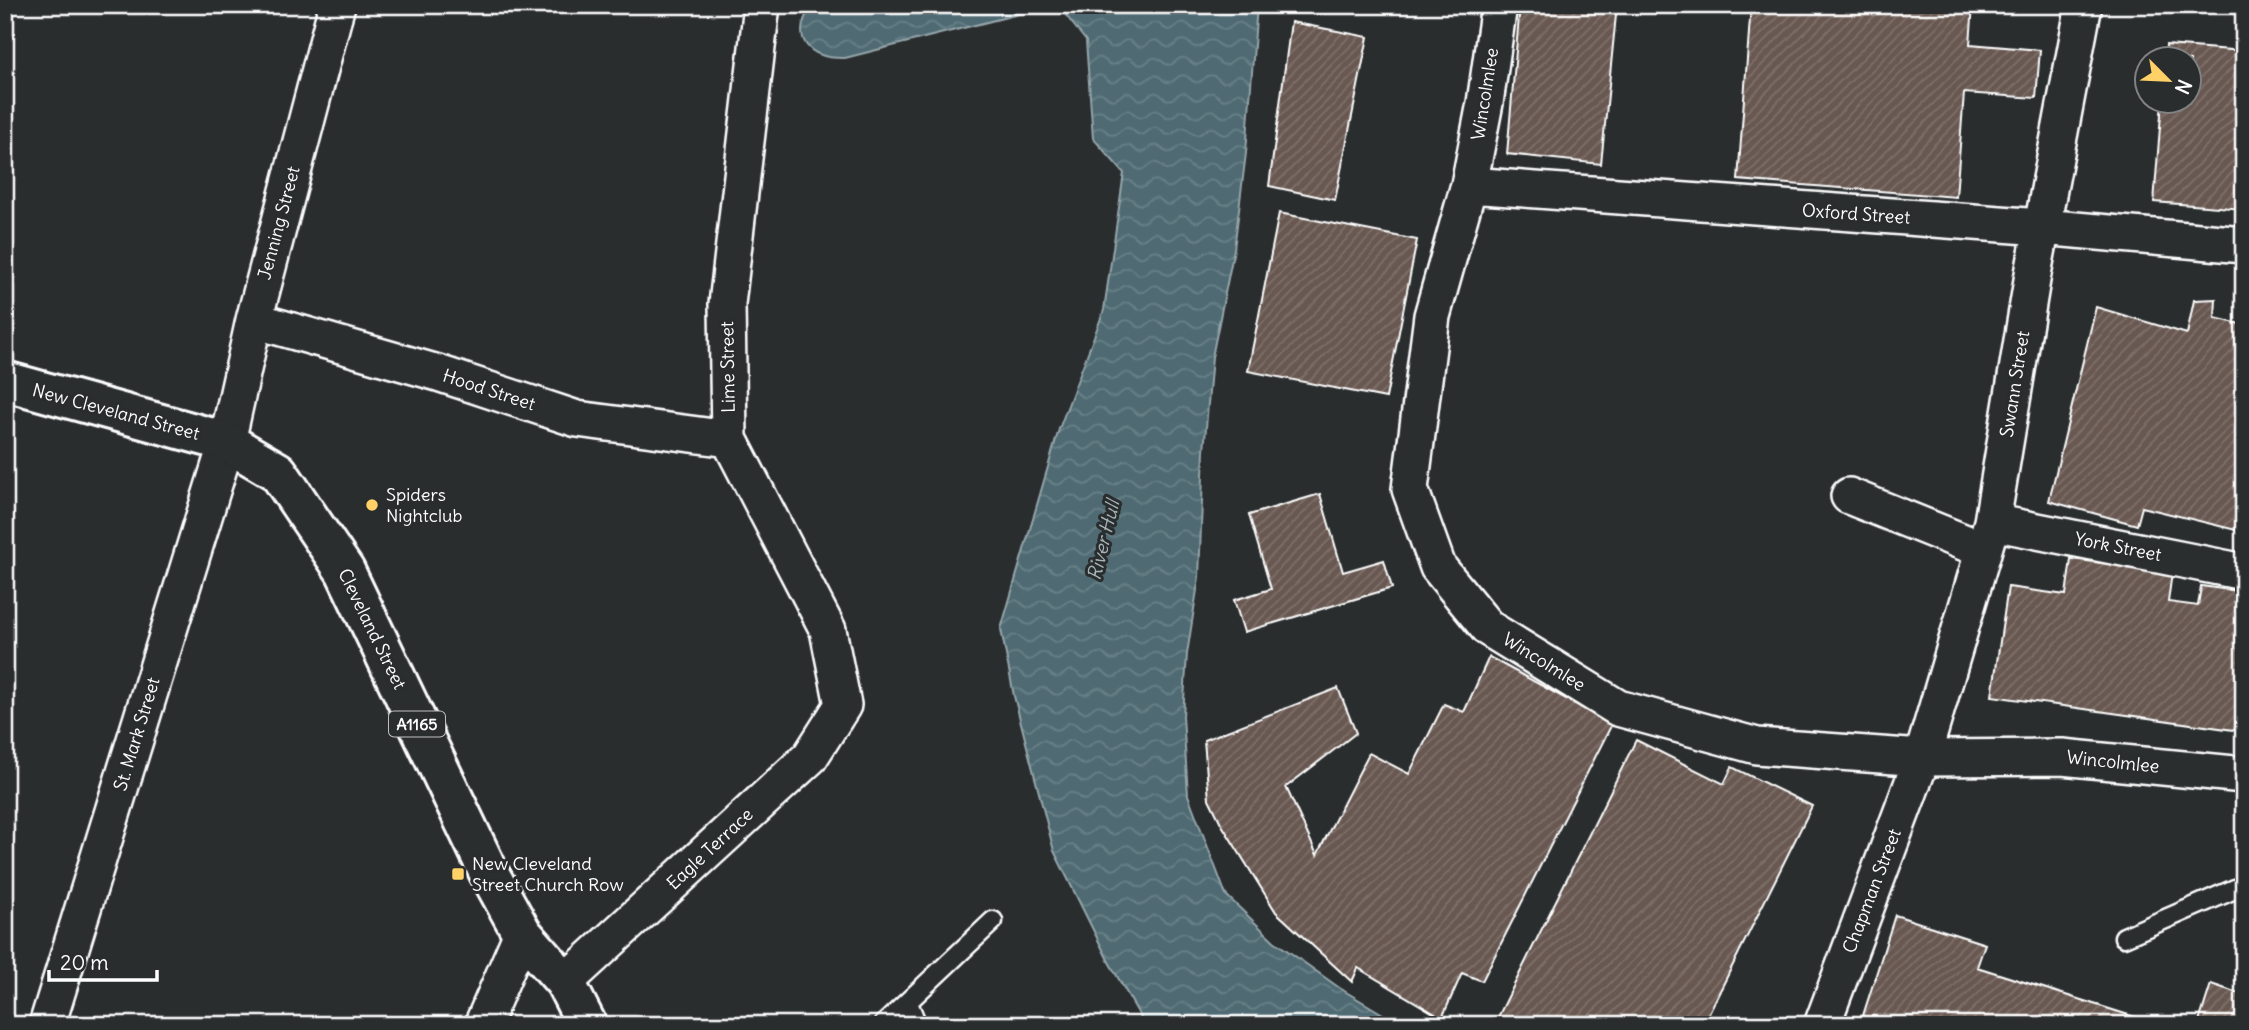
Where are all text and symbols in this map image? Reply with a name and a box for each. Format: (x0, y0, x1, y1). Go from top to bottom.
street label: Wincolmlee (1466, 46, 1503, 142)
north arrow (2134, 46, 2204, 116)
text: N (2170, 76, 2197, 98)
street label: Jenning Street (252, 164, 305, 282)
street label: Oxford Street (1801, 198, 1911, 229)
street label: Lime Street (715, 321, 740, 413)
street label: Swann Street (1995, 329, 2034, 439)
street label: Hood Street (440, 364, 538, 415)
street label: New Cleveland Street (30, 378, 202, 445)
place label: Spiders Nightclub (386, 483, 462, 527)
water label: River Hull (1082, 495, 1125, 582)
marker: Spiders Nightclub (364, 497, 380, 513)
street label: York Street (2073, 527, 2163, 566)
street label: Cleveland Street (333, 565, 412, 693)
street label: Wincolmlee (1499, 627, 1590, 696)
street label: St. Mark Street (108, 674, 165, 793)
road number: A1165 (389, 712, 445, 736)
street label: Wincolmlee (2066, 745, 2161, 778)
street label: Eagle Terrace (662, 803, 758, 894)
street label: Chapman Street (1837, 825, 1906, 956)
place label: New Cleveland Street Church Row (472, 852, 624, 896)
marker: New Cleveland Street Church Row (450, 866, 466, 882)
scale bar (49, 939, 158, 983)
text: 20 m (60, 949, 109, 976)

